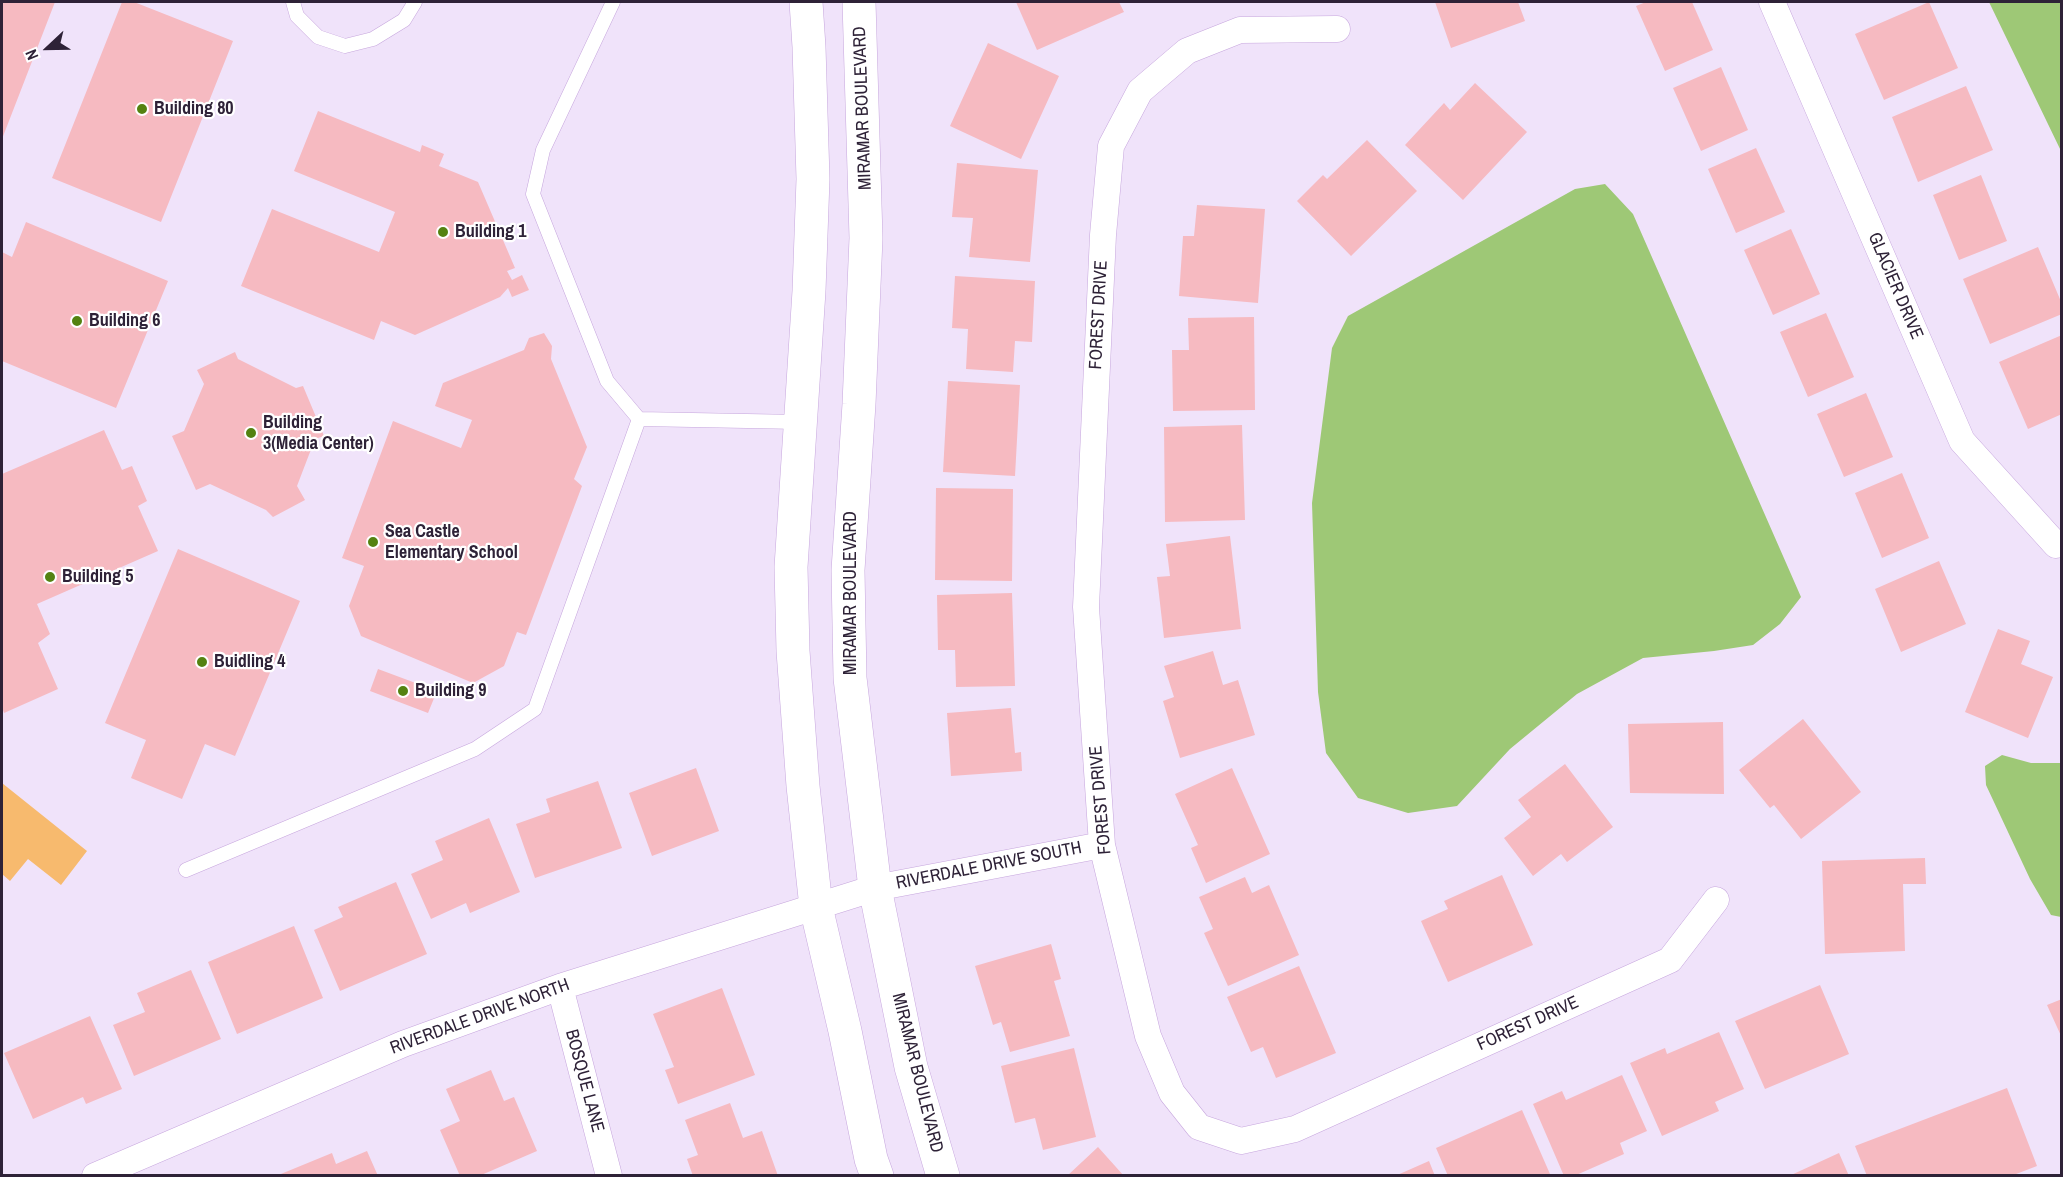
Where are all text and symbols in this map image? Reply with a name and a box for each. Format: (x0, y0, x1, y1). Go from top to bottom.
north arrow (18, 18, 78, 78)
street label: MIRAMAR BOULEVARD (849, 26, 877, 190)
text: N (19, 46, 43, 63)
place label: Building 80 (154, 98, 234, 120)
marker: Building 80 (135, 102, 149, 116)
place label: Building 1 (455, 221, 526, 243)
marker: Building 1 (436, 225, 450, 239)
street label: GLACIER DRIVE (1863, 229, 1927, 343)
street label: FOREST DRIVE (1085, 260, 1113, 370)
place label: Building 6 (89, 310, 160, 332)
marker: Building 6 (70, 314, 84, 328)
place label: Building 3(Media Center) (263, 412, 374, 454)
marker: Building 3(Media Center) (244, 426, 258, 440)
street label: MIRAMAR BOULEVARD (840, 511, 862, 675)
place label: Sea Castle Elementary School (385, 521, 518, 564)
marker: Sea Castle Elementary School (366, 535, 380, 549)
place label: Building 5 (62, 566, 133, 588)
marker: Building 5 (43, 570, 57, 584)
place label: Buidling 4 (214, 651, 285, 673)
marker: Buidling 4 (195, 655, 209, 669)
place label: Building 9 (415, 680, 486, 702)
marker: Building 9 (396, 684, 410, 698)
street label: FOREST DRIVE (1085, 745, 1117, 855)
street label: RIVERDALE DRIVE SOUTH (894, 837, 1084, 895)
street label: RIVERDALE DRIVE NORTH (387, 974, 573, 1060)
street label: MIRAMAR BOULEVARD (887, 991, 947, 1155)
street label: FOREST DRIVE (1474, 992, 1582, 1056)
street label: BOSQUE LANE (560, 1027, 608, 1135)

